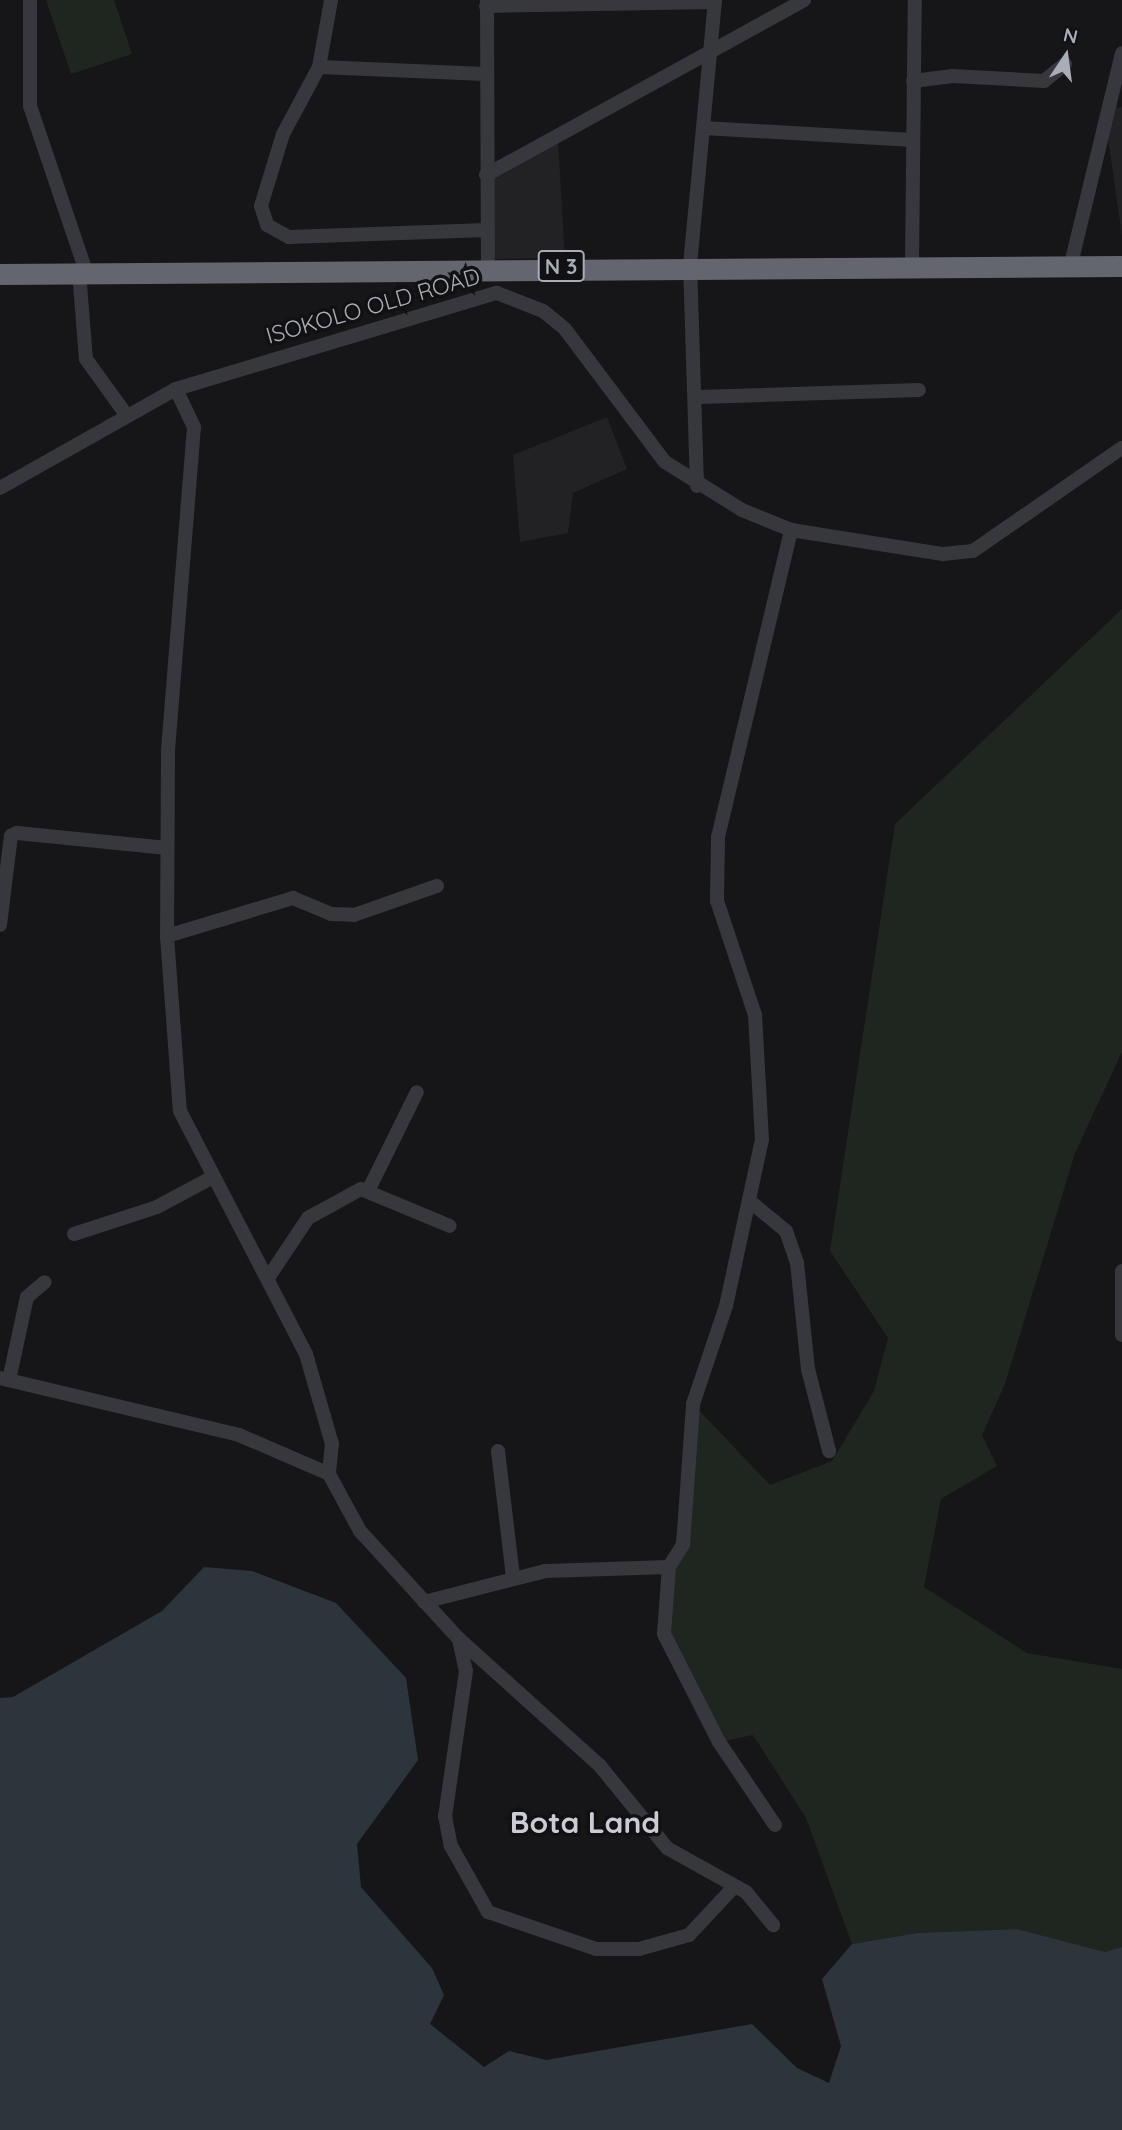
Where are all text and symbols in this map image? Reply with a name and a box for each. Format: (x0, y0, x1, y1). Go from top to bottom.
north arrow (1031, 21, 1101, 91)
text: N (1061, 22, 1080, 49)
road number: N 3 (536, 248, 586, 284)
street label: ISOKOLO OLD ROAD (263, 262, 483, 350)
district label: Bota Land (510, 1804, 660, 1840)

